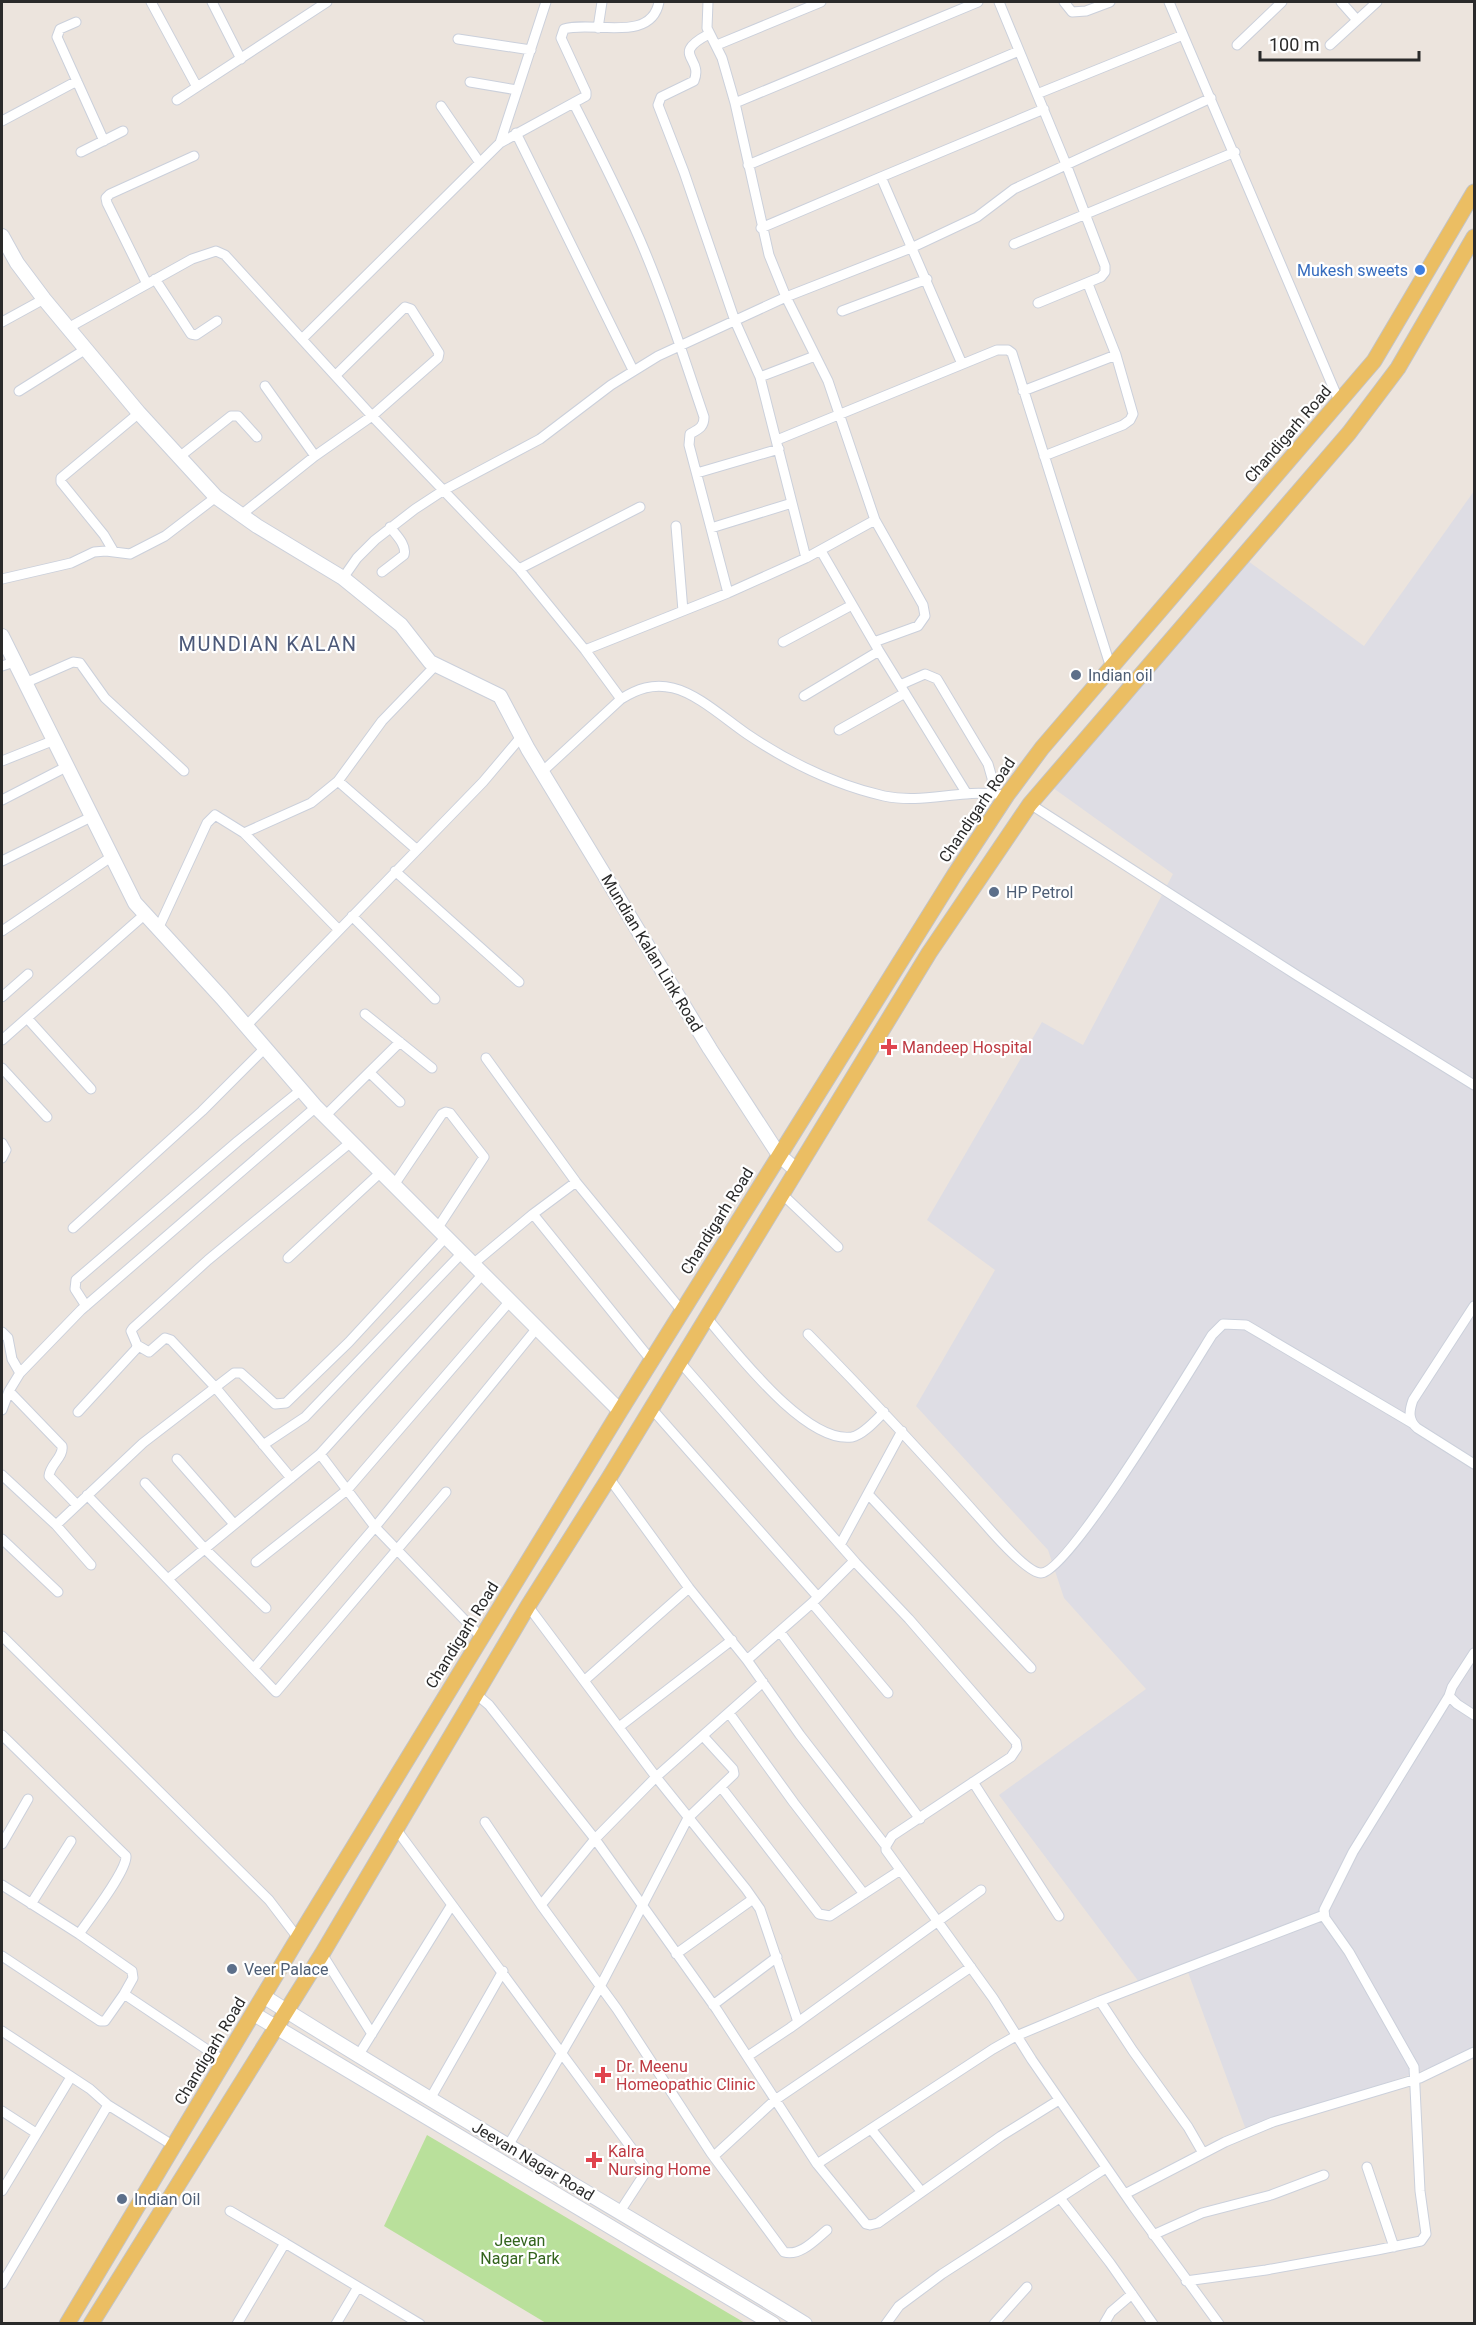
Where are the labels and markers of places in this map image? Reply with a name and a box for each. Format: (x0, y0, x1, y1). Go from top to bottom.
place label: Mukesh sweets (1297, 261, 1408, 280)
marker: Mukesh sweets (1413, 263, 1427, 277)
place label: Indian oil (1088, 666, 1153, 685)
marker: Indian oil (1069, 668, 1083, 682)
place label: HP Petrol (1006, 883, 1073, 902)
marker: HP Petrol (987, 885, 1001, 899)
marker: Mandeep Hospital (880, 1038, 898, 1056)
place label: Mandeep Hospital (902, 1038, 1032, 1057)
place label: Veer Palace (244, 1960, 328, 1979)
marker: Veer Palace (225, 1962, 239, 1976)
place label: Dr. Meenu Homeopathic Clinic (616, 2057, 755, 2094)
marker: Dr. Meenu Homeopathic Clinic (594, 2066, 612, 2084)
place label: Kalra Nursing Home (608, 2142, 711, 2179)
marker: Kalra Nursing Home (585, 2151, 603, 2169)
place label: Indian Oil (134, 2190, 200, 2209)
marker: Indian Oil (115, 2192, 129, 2206)

